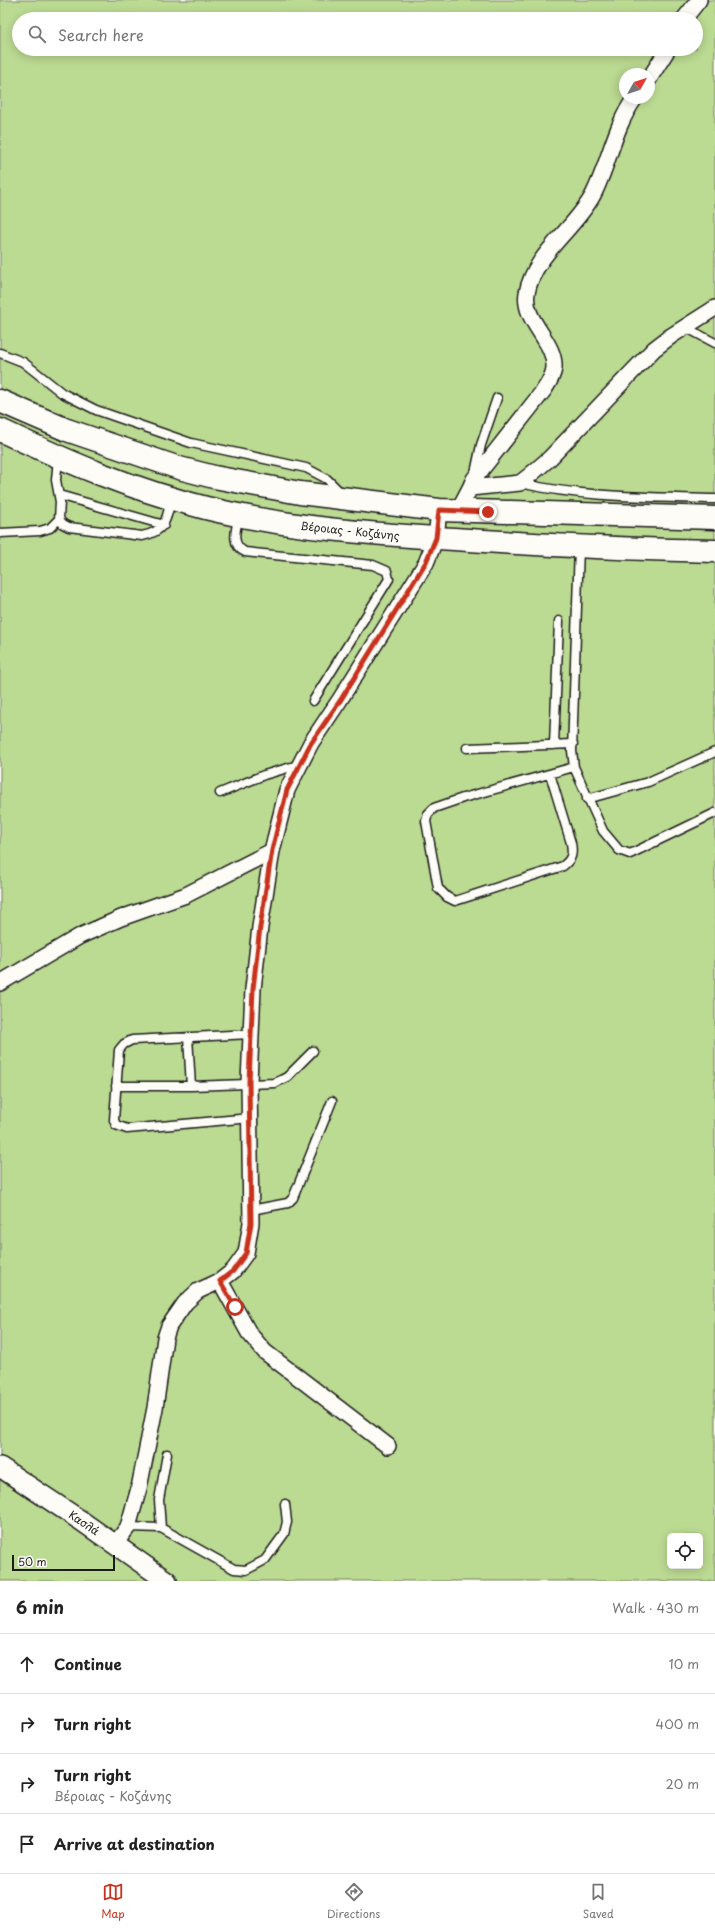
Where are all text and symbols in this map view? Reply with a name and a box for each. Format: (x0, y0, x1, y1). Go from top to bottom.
search box (12, 12, 703, 56)
icon: search (26, 23, 48, 45)
text: Search here (58, 23, 144, 46)
north arrow (619, 68, 655, 104)
route end (479, 503, 497, 521)
street label: Βέροιας - Κοζάνης (300, 517, 401, 544)
route start (226, 1298, 244, 1316)
street label: Κασλά (65, 1506, 103, 1539)
map controls (667, 1533, 703, 1569)
button: locate (667, 1533, 703, 1569)
scale bar (12, 1553, 115, 1572)
text: 50 m (18, 1553, 47, 1570)
text: 6 min (16, 1594, 64, 1620)
text: Walk · 430 m (612, 1598, 699, 1617)
text: Continue (54, 1652, 122, 1675)
icon: ahead (16, 1653, 38, 1675)
text: 10 m (669, 1654, 699, 1673)
text: Turn right (54, 1712, 131, 1735)
icon: right (16, 1713, 38, 1735)
text: 400 m (656, 1714, 699, 1733)
text: Turn right (54, 1763, 131, 1786)
icon: right (16, 1773, 38, 1795)
text: 20 m (665, 1774, 699, 1793)
text: Βέροιας - Κοζάνης (54, 1786, 172, 1805)
text: Arrive at destination (54, 1832, 215, 1855)
icon: arrive (16, 1833, 38, 1855)
tab: Map (101, 1881, 125, 1922)
tab: Directions (327, 1881, 380, 1922)
tab: Saved (583, 1881, 614, 1922)

